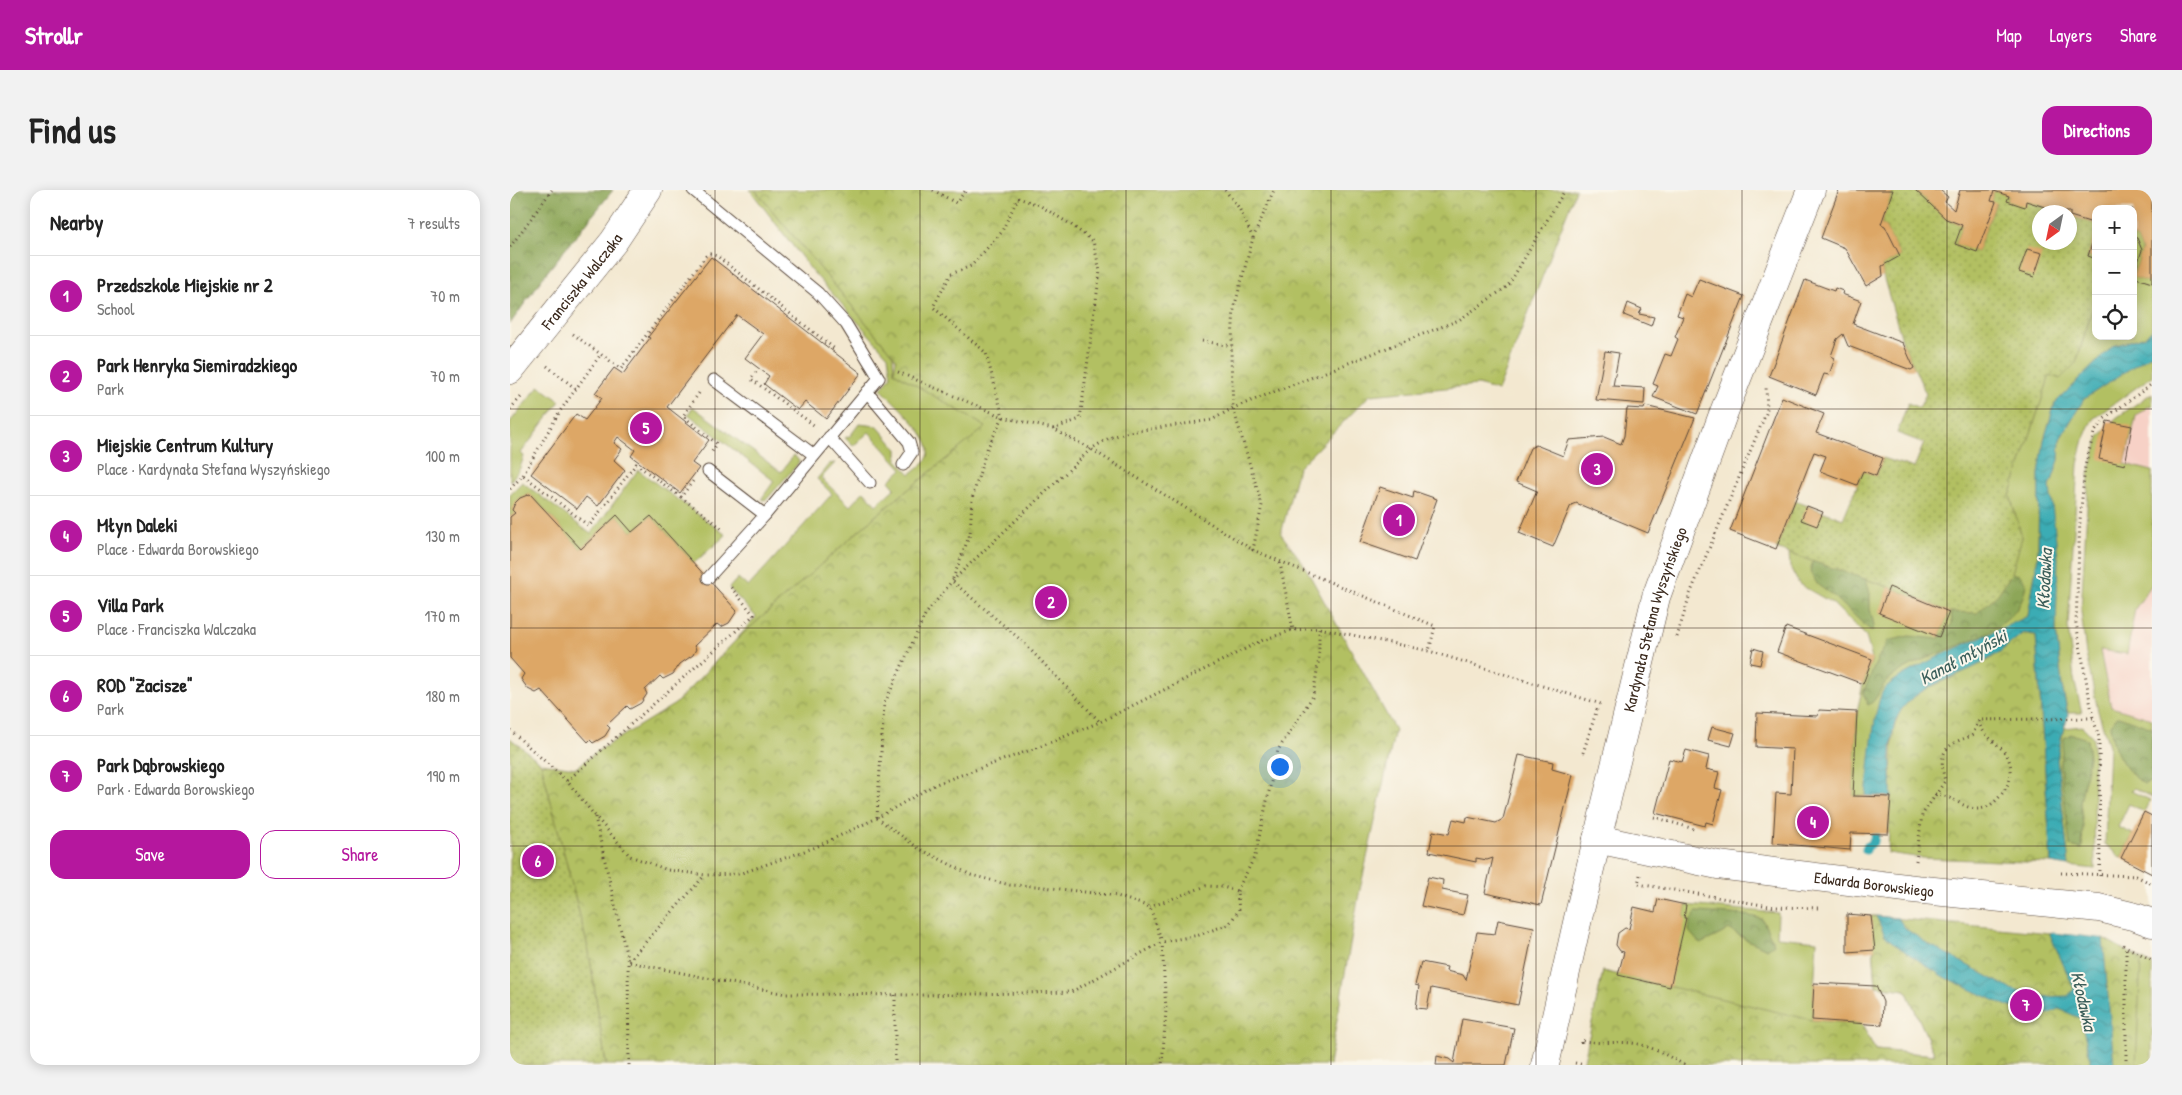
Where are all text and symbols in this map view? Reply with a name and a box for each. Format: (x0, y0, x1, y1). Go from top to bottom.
text: Strollr (25, 19, 83, 51)
text: Map (1996, 23, 2022, 48)
text: Layers (2050, 23, 2092, 48)
text: Share (2120, 23, 2157, 48)
button: Directions (2042, 106, 2152, 155)
text: Find us (30, 107, 116, 154)
north arrow (2032, 205, 2077, 250)
map controls (2092, 205, 2137, 340)
button: + (2092, 205, 2137, 250)
text: Nearby (50, 208, 103, 237)
text: 7 results (407, 212, 460, 234)
street label: Franciszka Walczaka (535, 229, 627, 335)
button: − (2092, 250, 2137, 295)
text: Przedszkole Miejskie nr 2 (97, 272, 273, 298)
text: 1 (63, 285, 69, 307)
text: 70 m (430, 285, 460, 307)
button: locate (2092, 295, 2137, 340)
text: School (97, 298, 134, 320)
text: Park Henryka Siemiradzkiego (97, 352, 297, 378)
text: 2 (62, 365, 70, 387)
text: 70 m (430, 365, 460, 387)
text: Park (97, 378, 124, 400)
pin: 5 (630, 409, 662, 447)
text: Miejskie Centrum Kultury (97, 432, 273, 458)
text: 3 (62, 445, 70, 467)
text: 100 m (425, 445, 460, 467)
pin: 3 (1581, 450, 1613, 488)
text: Place · Kardynała Stefana Wyszyńskiego (97, 458, 330, 480)
pin: 1 (1383, 501, 1415, 539)
text: Młyn Daleki (97, 512, 178, 538)
street label: Kardynała Stefana Wyszyńskiego (1617, 523, 1692, 714)
text: 4 (63, 525, 69, 547)
text: 130 m (425, 525, 460, 547)
text: Place · Edwarda Borowskiego (97, 538, 259, 560)
water label: Kłodawka (2030, 546, 2058, 610)
pin: 2 (1035, 583, 1067, 621)
text: Villa Park (97, 592, 164, 618)
text: 5 (63, 605, 69, 627)
text: 170 m (425, 605, 460, 627)
text: Place · Franciszka Walczaka (97, 618, 256, 640)
water label: Kanał młyński (1915, 623, 2013, 691)
text: ROD "Zacisze" (97, 672, 193, 698)
text: 6 (63, 685, 69, 707)
text: 180 m (426, 685, 460, 707)
text: Park (97, 698, 124, 720)
text: Park Dąbrowskiego (97, 752, 224, 778)
your location (1267, 754, 1293, 780)
text: 7 (62, 765, 70, 787)
text: 190 m (427, 765, 460, 787)
text: Park · Edwarda Borowskiego (97, 778, 255, 800)
pin: 4 (1797, 803, 1829, 841)
button: Save (50, 830, 250, 879)
button: Share (260, 830, 460, 879)
pin: 6 (522, 842, 554, 880)
street label: Edwarda Borowskiego (1813, 866, 1936, 902)
water label: Kłodawka (2065, 969, 2103, 1035)
pin: 7 (2010, 986, 2042, 1024)

